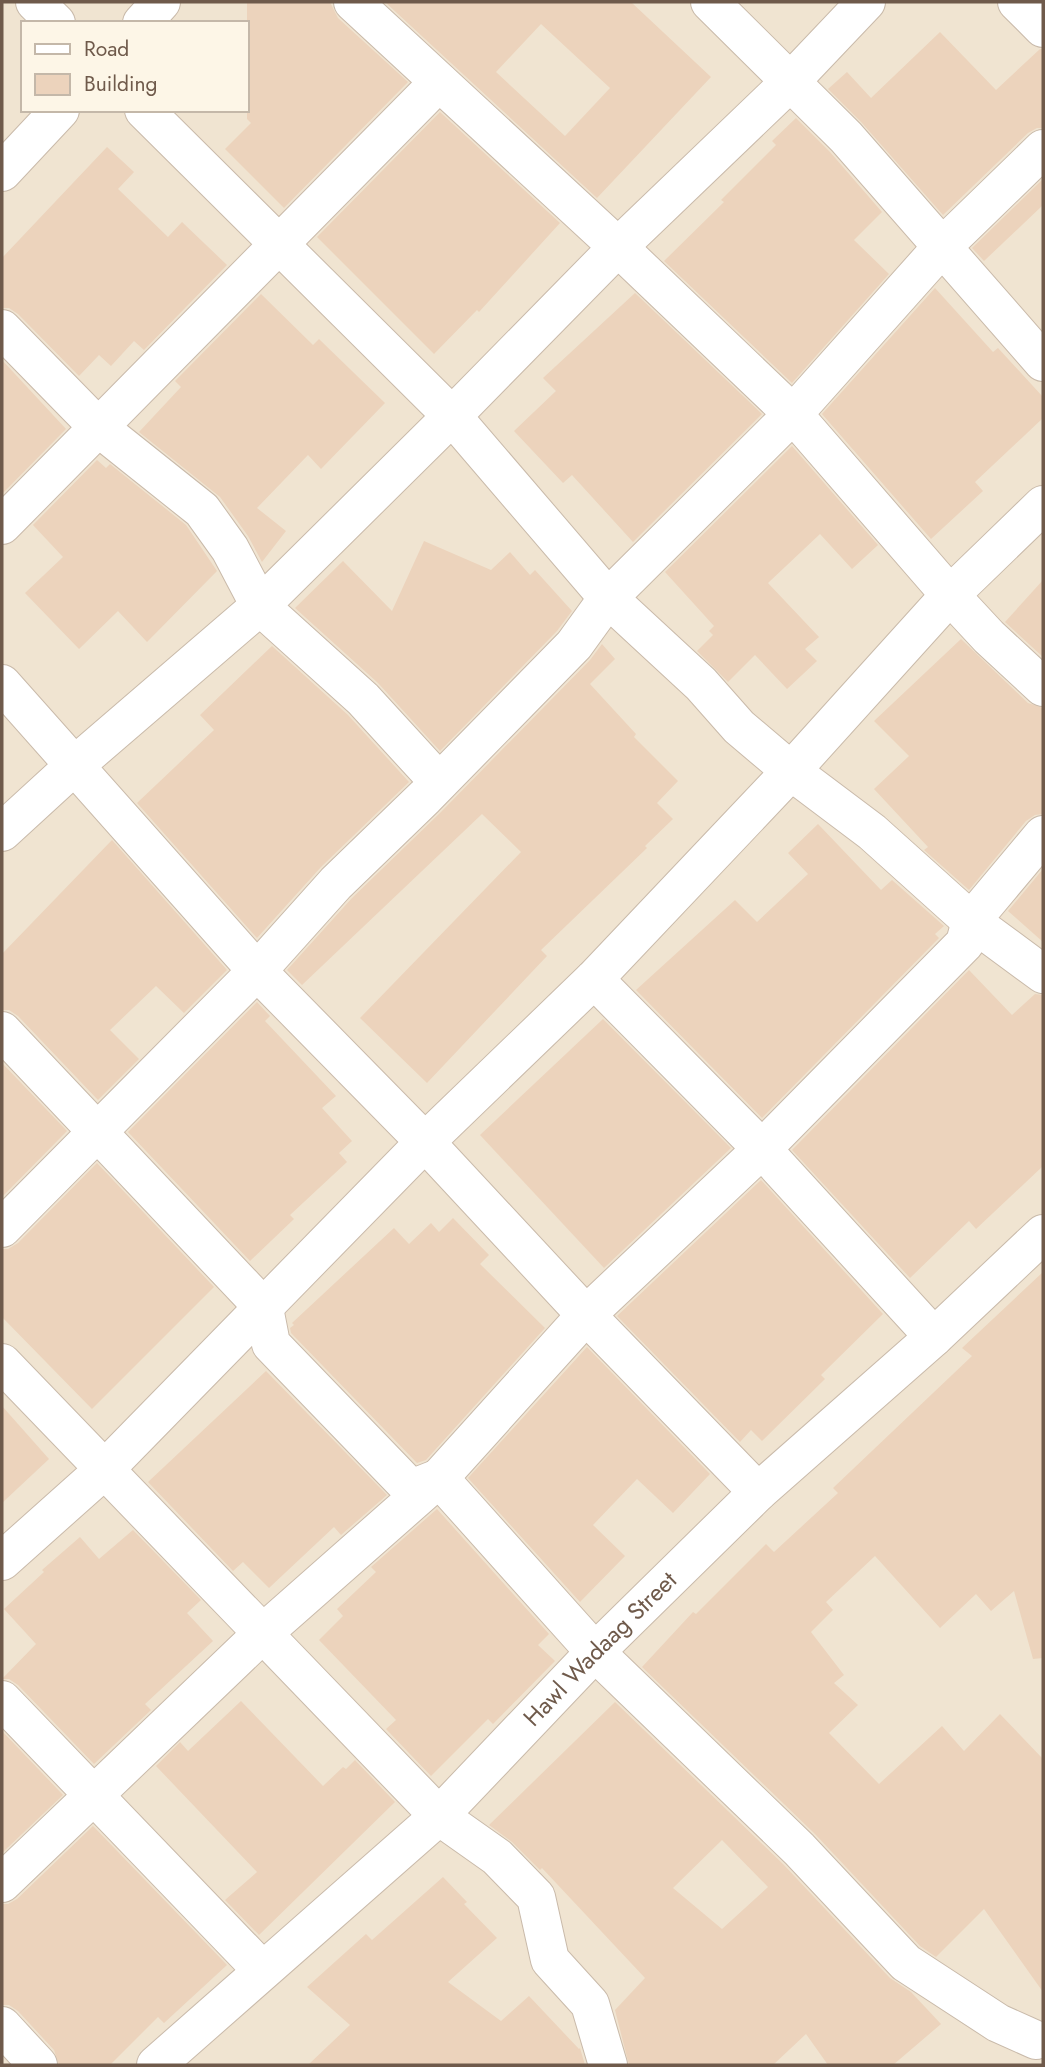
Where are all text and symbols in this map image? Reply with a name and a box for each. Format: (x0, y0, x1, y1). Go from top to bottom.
legend (21, 21, 248, 112)
text: Road (84, 34, 129, 64)
text: Building (84, 69, 157, 99)
street label: Hawl Wadaag Street (515, 1563, 685, 1734)

